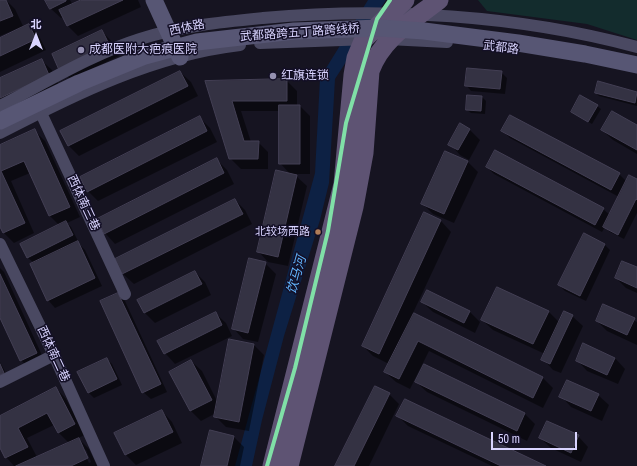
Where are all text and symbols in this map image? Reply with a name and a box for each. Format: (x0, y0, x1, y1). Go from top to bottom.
north arrow (16, 16, 56, 56)
text: 北 (31, 17, 42, 31)
street label: 西体路 (168, 17, 206, 39)
street label: 武都路跨五丁路跨线桥 (240, 22, 360, 44)
street label: 武都路 (482, 39, 520, 57)
place label: 成都医附大疤痕医院 (89, 43, 197, 57)
marker: 成都医附大疤痕医院 (76, 45, 86, 55)
place label: 红旗连锁 (281, 69, 329, 83)
marker: 红旗连锁 (268, 71, 278, 81)
street label: 西体南三巷 (64, 173, 102, 233)
place label: 北较场西路 (255, 225, 310, 239)
marker: 北较场西路 (313, 227, 323, 237)
water label: 饮马河 (284, 254, 310, 296)
street label: 西体南二巷 (34, 324, 72, 384)
scale bar (493, 424, 579, 450)
text: 50 m (498, 431, 520, 447)

